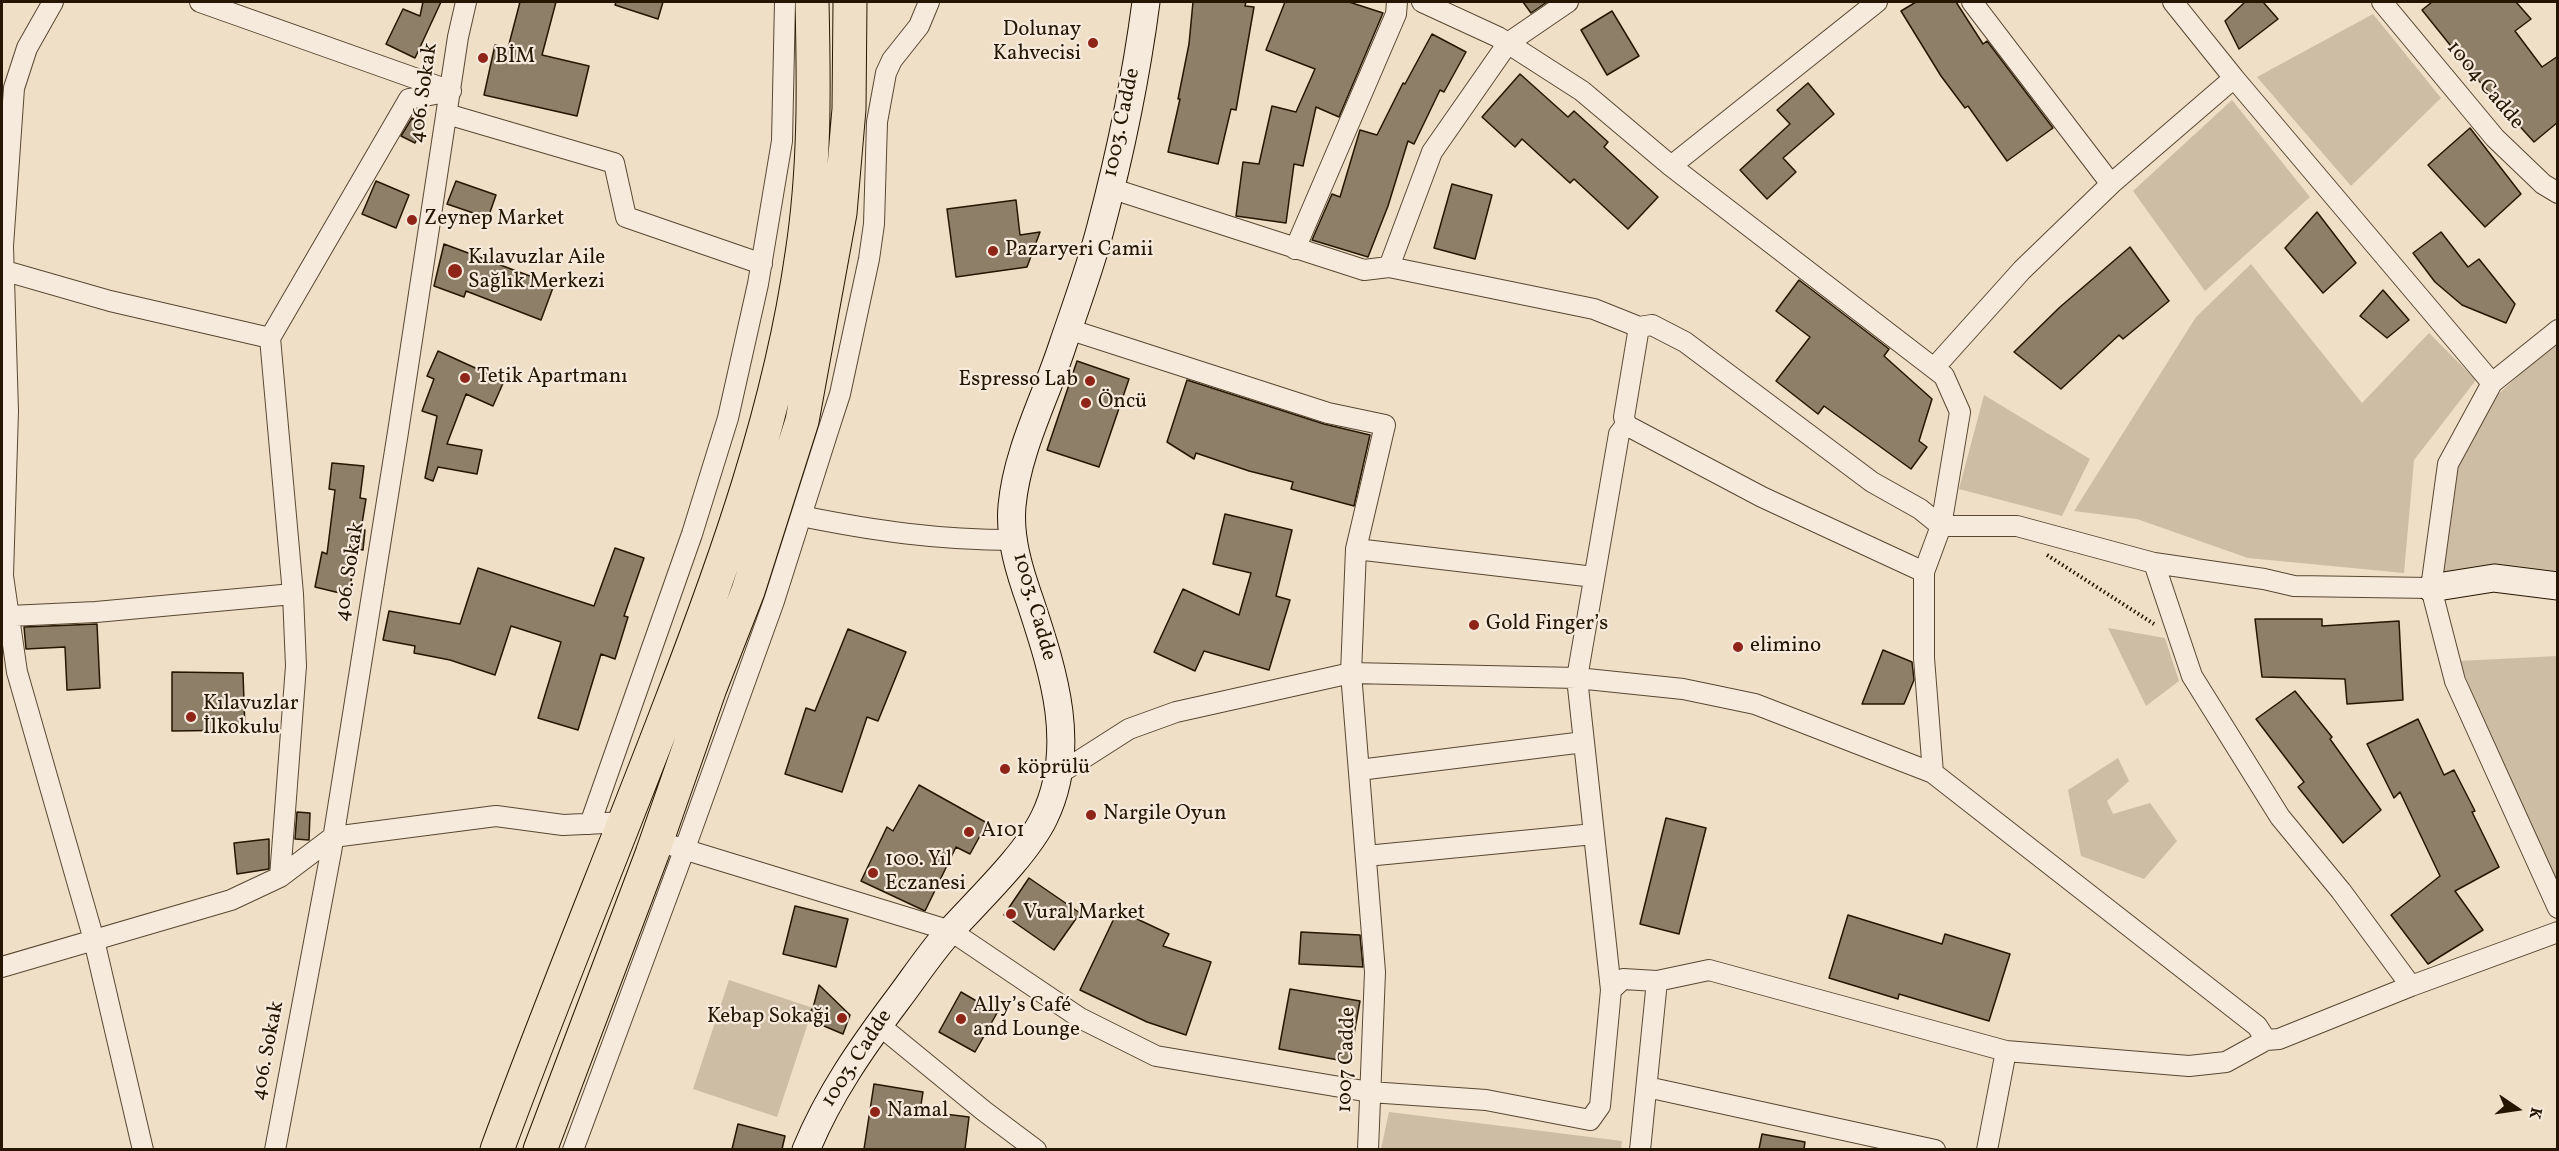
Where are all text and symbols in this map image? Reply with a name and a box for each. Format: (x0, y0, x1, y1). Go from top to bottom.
place label: Dolunay Kahvecisi (993, 18, 1081, 68)
marker: Dolunay Kahvecisi (1086, 36, 1100, 50)
street label: 1004 Cadde (2440, 37, 2528, 135)
street label: 406. Sokak (406, 41, 444, 145)
place label: BİM (495, 45, 535, 71)
marker: BİM (476, 51, 490, 65)
street label: 1003. Cadde (1099, 66, 1147, 180)
place label: Zeynep Market (424, 207, 564, 233)
marker: Zeynep Market (405, 213, 419, 227)
place label: Pazaryeri Camii (1005, 238, 1153, 264)
marker: Pazaryeri Camii (986, 244, 1000, 258)
place label: Kılavuzlar Aile Sağlık Merkezi (468, 246, 605, 296)
marker: Kılavuzlar Aile Sağlık Merkezi (446, 262, 464, 280)
place label: Tetik Apartmanı (477, 365, 628, 391)
place label: Espresso Lab (959, 368, 1078, 394)
marker: Tetik Apartmanı (458, 371, 472, 385)
marker: Espresso Lab (1083, 374, 1097, 388)
place label: Öncü (1098, 390, 1147, 416)
marker: Öncü (1079, 396, 1093, 410)
street label: 406. Sokak (331, 520, 371, 624)
street label: 1003. Cadde (1006, 550, 1060, 664)
place label: Gold Finger’s (1486, 612, 1608, 638)
marker: Gold Finger’s (1467, 618, 1481, 632)
place label: elimino (1750, 634, 1821, 660)
marker: elimino (1731, 640, 1745, 654)
place label: Kılavuzlar İlkokulu (203, 692, 299, 742)
marker: Kılavuzlar İlkokulu (184, 710, 198, 724)
place label: köprülü (1017, 756, 1090, 782)
marker: köprülü (998, 762, 1012, 776)
place label: Nargile Oyun (1103, 802, 1226, 828)
marker: Nargile Oyun (1084, 808, 1098, 822)
place label: A101 (981, 819, 1025, 845)
marker: A101 (962, 825, 976, 839)
place label: 100. Yıl Eczanesi (885, 848, 966, 898)
marker: 100. Yıl Eczanesi (866, 866, 880, 880)
place label: Vural Market (1023, 901, 1145, 927)
marker: Vural Market (1004, 907, 1018, 921)
place label: Ally’s Café and Lounge (973, 994, 1080, 1044)
street label: 406. Sokak (247, 999, 291, 1103)
place label: Kebap Sokaği (707, 1005, 830, 1031)
street label: 1003. Cadde (817, 1006, 899, 1112)
street label: 1007 Cadde (1334, 1007, 1362, 1113)
marker: Kebap Sokaği (835, 1011, 849, 1025)
marker: Ally’s Café and Lounge (954, 1012, 968, 1026)
north arrow (2487, 1079, 2547, 1139)
place label: Namal (887, 1099, 948, 1125)
marker: Namal (868, 1105, 882, 1119)
text: K (2523, 1105, 2547, 1121)

